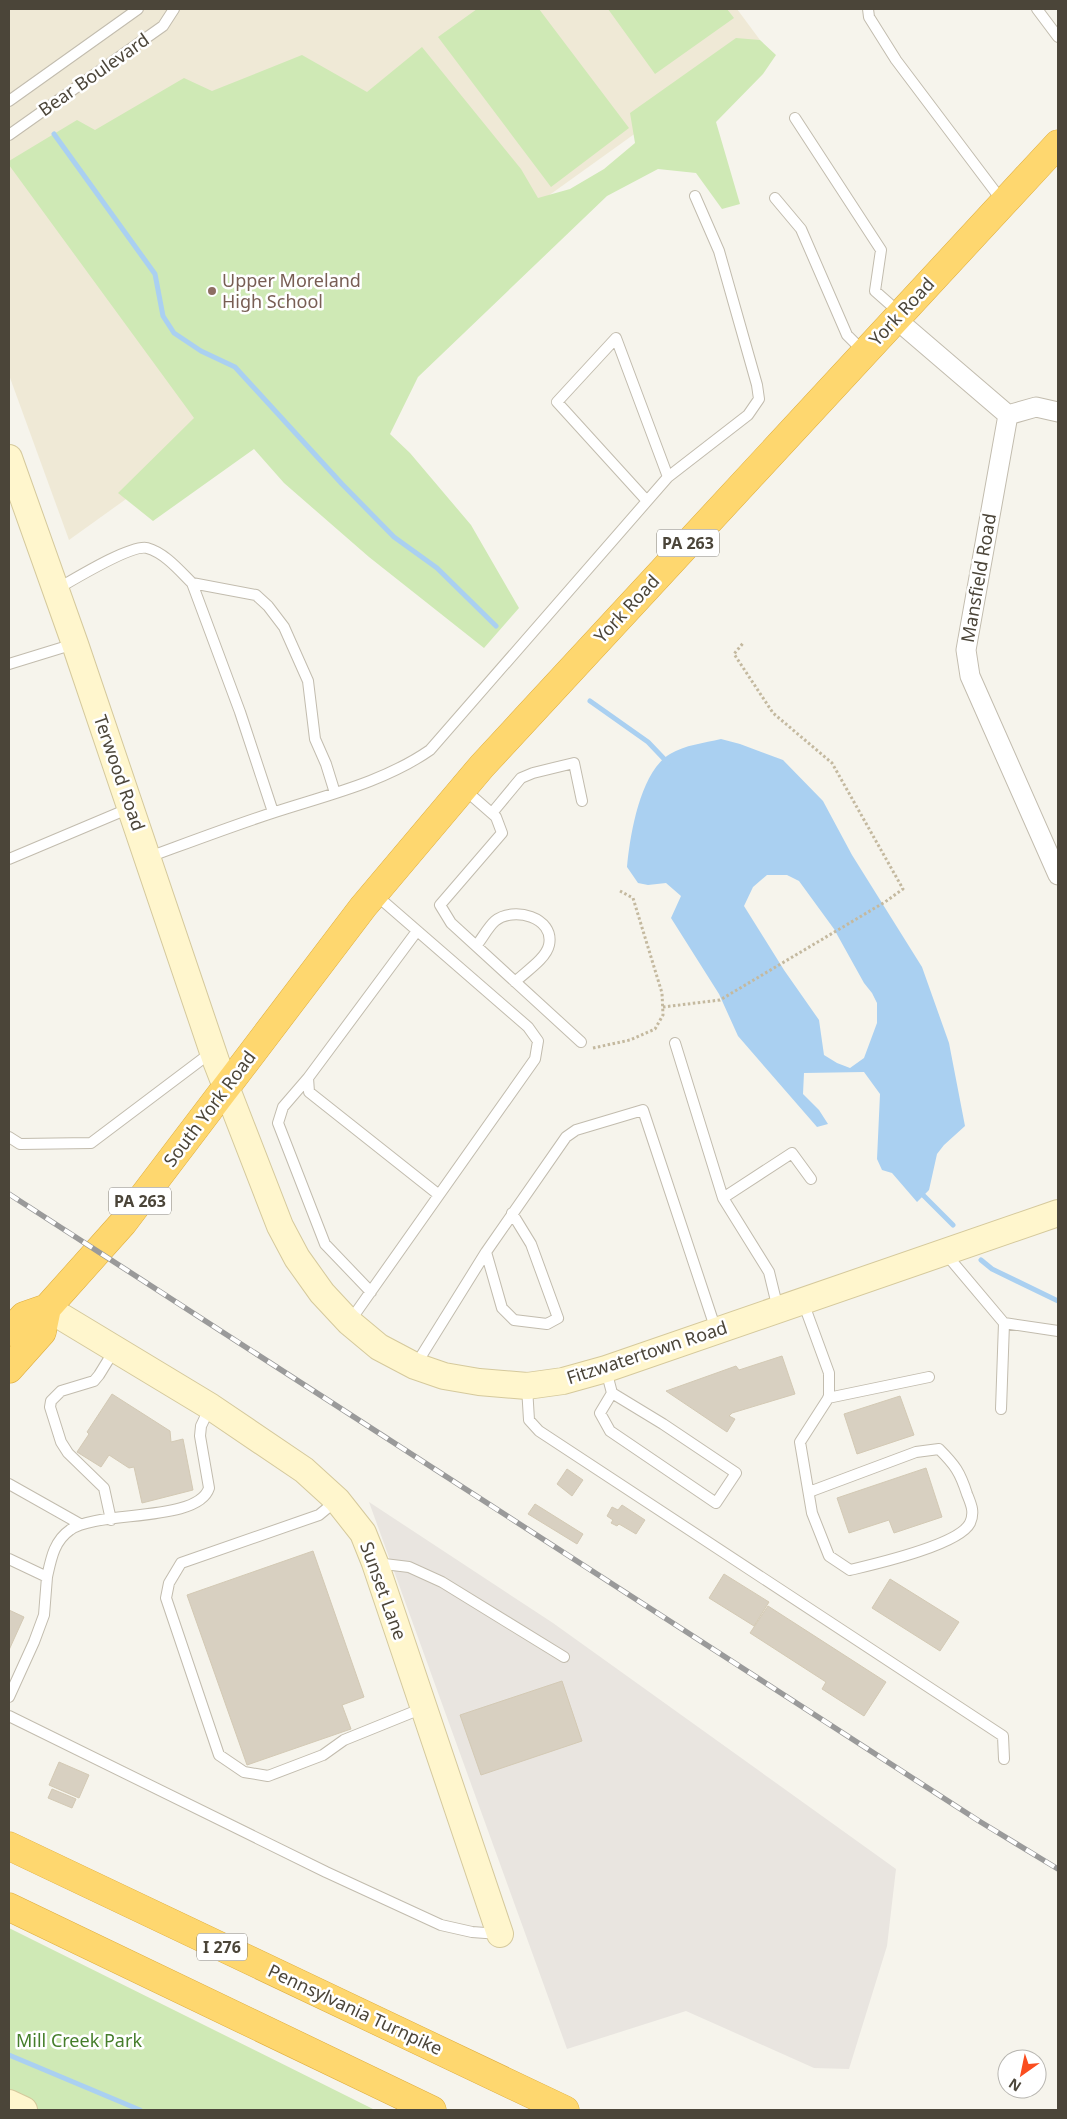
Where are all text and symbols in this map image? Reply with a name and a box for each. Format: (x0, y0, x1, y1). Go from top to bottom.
street label: Bear Boulevard (33, 27, 153, 121)
place label: Upper Moreland High School (222, 268, 361, 313)
street label: York Road (863, 272, 939, 351)
marker: Upper Moreland High School (206, 285, 218, 297)
street label: Mansfield Road (955, 511, 1001, 644)
road number: PA 263 (657, 530, 719, 556)
street label: York Road (588, 569, 664, 648)
street label: Terwood Road (89, 711, 151, 834)
street label: South York Road (158, 1046, 261, 1171)
road number: PA 263 (109, 1188, 171, 1214)
street label: Fitzwatertown Road (563, 1315, 730, 1389)
street label: Sunset Lane (355, 1538, 413, 1643)
road number: I 276 (197, 1934, 247, 1960)
street label: Pennsylvania Turnpike (264, 1958, 447, 2060)
park label: Mill Creek Park (16, 2028, 142, 2052)
north arrow (997, 2049, 1047, 2099)
text: N (1005, 2074, 1025, 2096)

